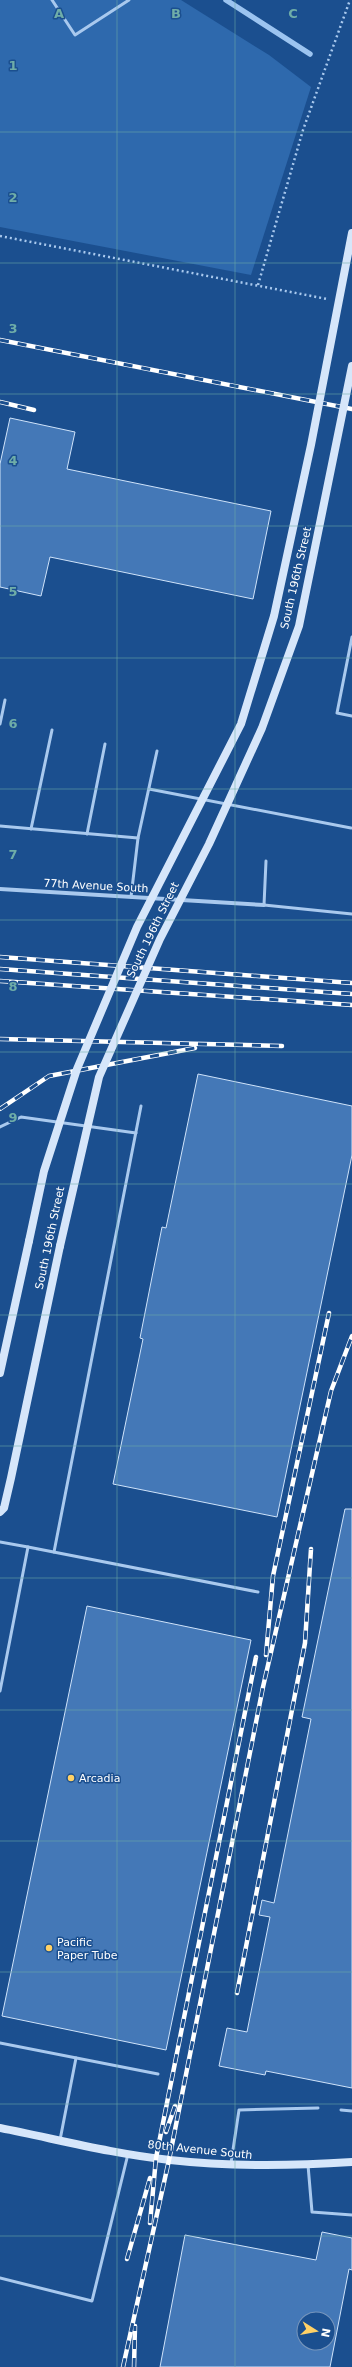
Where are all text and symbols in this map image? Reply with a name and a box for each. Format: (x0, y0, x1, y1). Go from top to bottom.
text: A (54, 6, 64, 21)
text: B (171, 6, 181, 21)
text: C (288, 6, 298, 21)
text: 1 (8, 58, 18, 73)
text: 2 (8, 190, 18, 205)
text: 3 (8, 321, 18, 336)
text: 4 (8, 453, 18, 468)
street label: South 196th Street (278, 525, 314, 630)
text: 5 (8, 584, 18, 599)
text: 6 (8, 716, 18, 731)
text: 7 (8, 847, 18, 862)
street label: 77th Avenue South (43, 877, 149, 895)
street label: South 196th Street (124, 879, 182, 980)
text: 8 (8, 979, 18, 994)
text: 9 (8, 1110, 18, 1125)
street label: South 196th Street (33, 1185, 67, 1291)
place label: Arcadia (79, 1772, 120, 1785)
marker: Arcadia (66, 1773, 76, 1783)
place label: Pacific Paper Tube (57, 1936, 118, 1962)
marker: Pacific Paper Tube (44, 1943, 54, 1953)
street label: 80th Avenue South (147, 2138, 253, 2162)
north arrow (296, 2311, 336, 2351)
text: N (318, 2327, 333, 2339)

